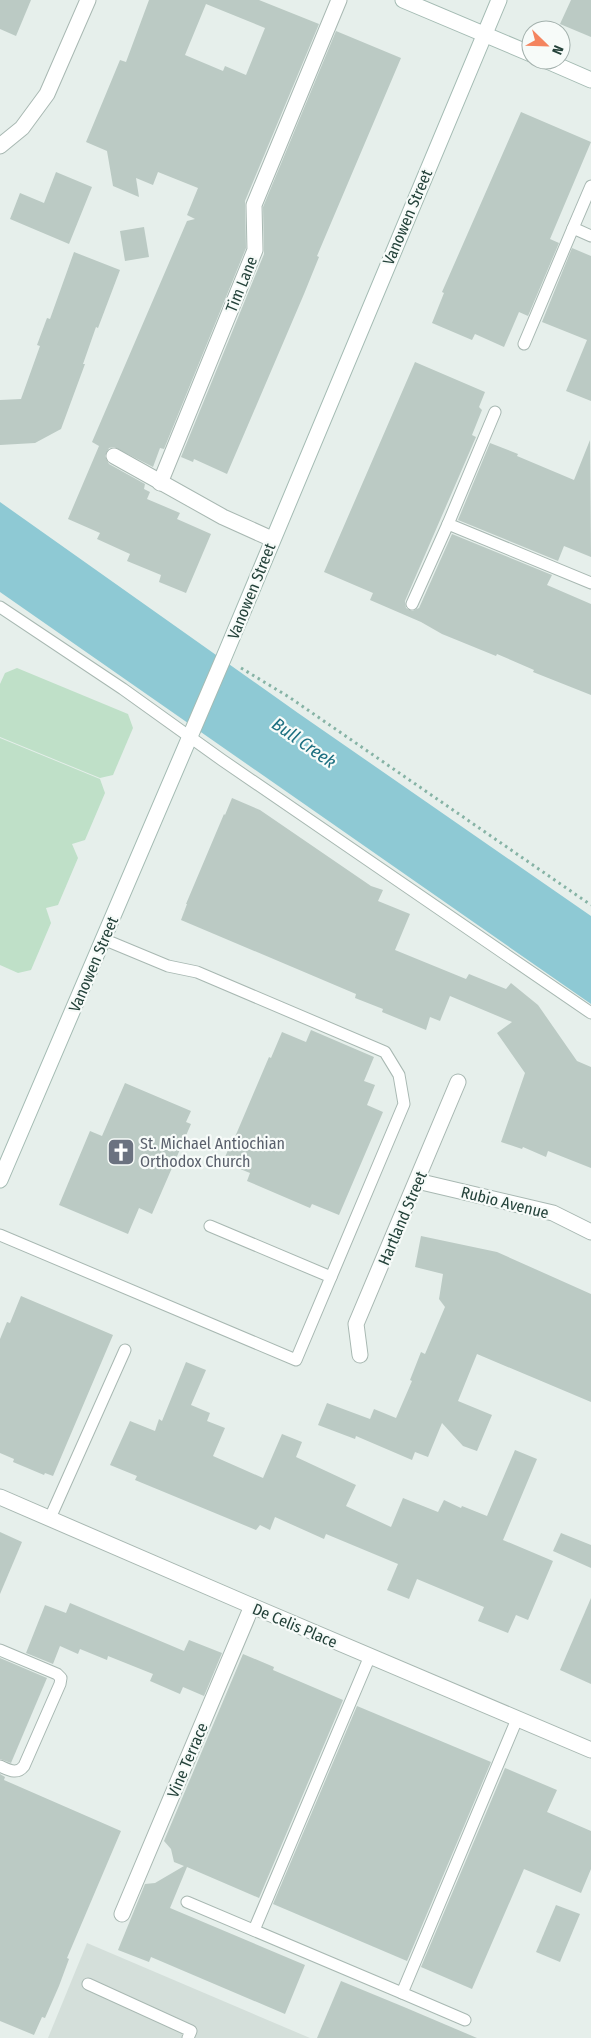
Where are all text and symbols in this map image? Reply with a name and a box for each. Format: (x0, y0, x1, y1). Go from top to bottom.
north arrow (521, 20, 571, 70)
text: N (548, 43, 567, 57)
street label: Vanowen Street (379, 166, 436, 268)
street label: Tim Lane (222, 253, 261, 315)
street label: Vanowen Street (224, 540, 280, 642)
water label: Bull Creek (268, 713, 340, 773)
street label: Vanowen Street (65, 913, 122, 1015)
place label: St. Michael Antiochian Orthodox Church (140, 1134, 285, 1171)
church icon: St. Michael Antiochian Orthodox Church (106, 1137, 136, 1167)
street label: Hartland Street (374, 1168, 431, 1268)
street label: Rubio Avenue (459, 1182, 551, 1223)
street label: De Celis Place (250, 1599, 340, 1652)
street label: Vine Terrace (163, 1720, 212, 1801)

